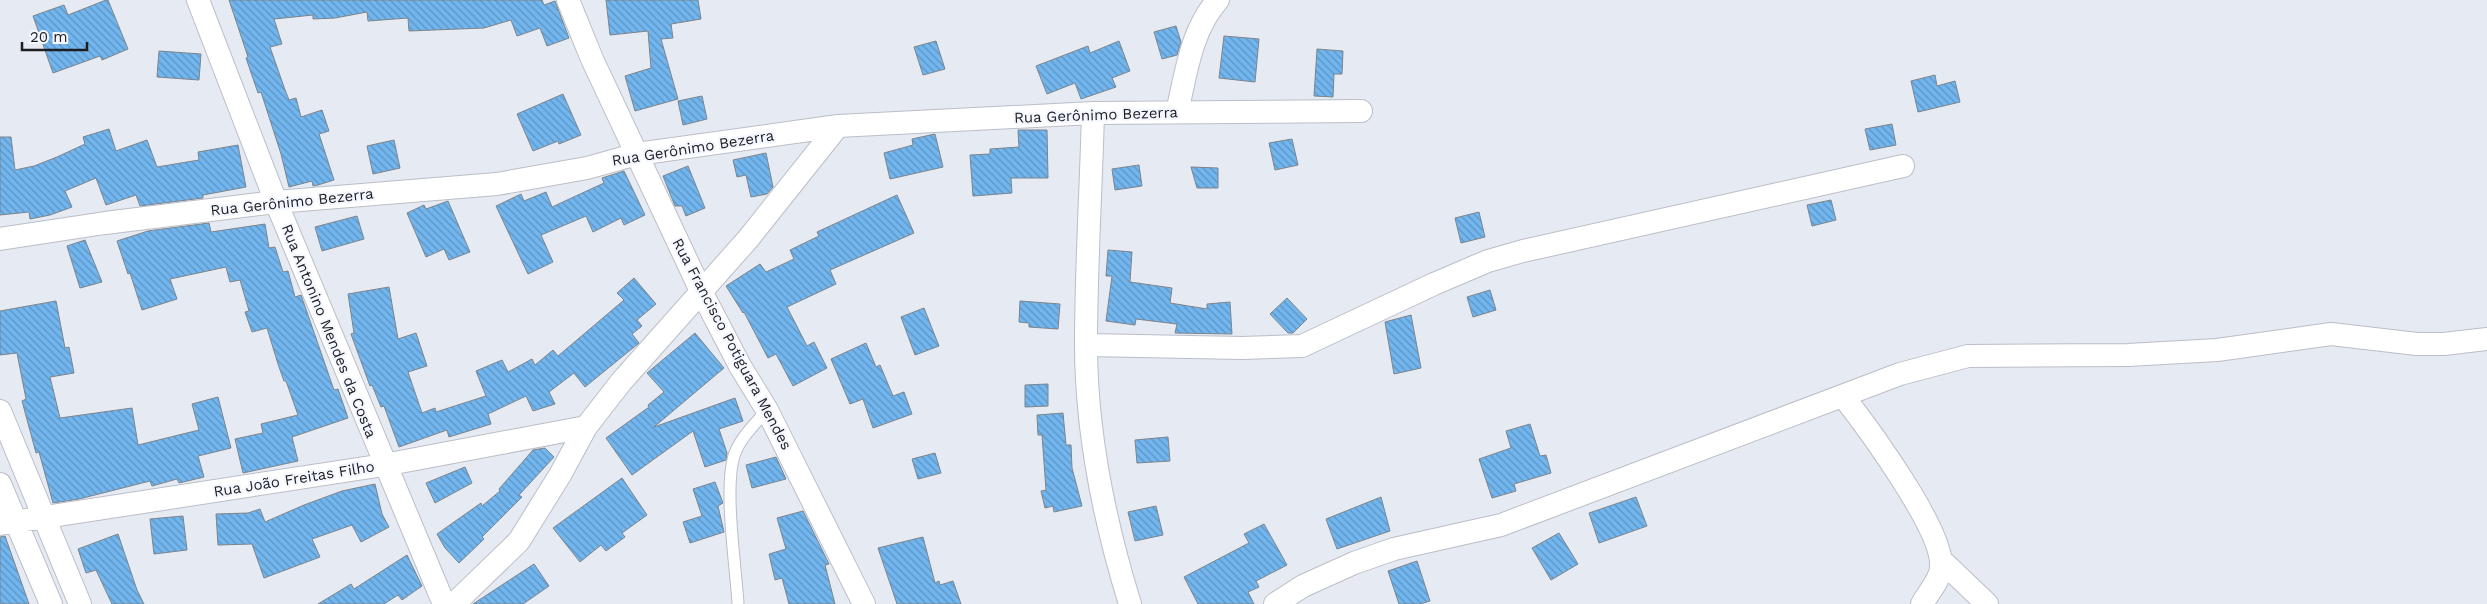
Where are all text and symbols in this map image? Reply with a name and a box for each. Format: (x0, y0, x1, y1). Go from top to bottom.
scale bar (22, 20, 88, 52)
text: 20 m (30, 28, 68, 46)
street label: Rua Gerônimo Bezerra (1014, 103, 1179, 127)
street label: Rua Gerônimo Bezerra (611, 126, 776, 170)
street label: Rua Gerônimo Bezerra (210, 184, 375, 220)
street label: Rua Antonino Mendes da Costa (278, 221, 380, 441)
street label: Rua Francisco Potiguara Mendes (668, 235, 796, 453)
street label: Rua João Freitas Filho (212, 457, 376, 501)

